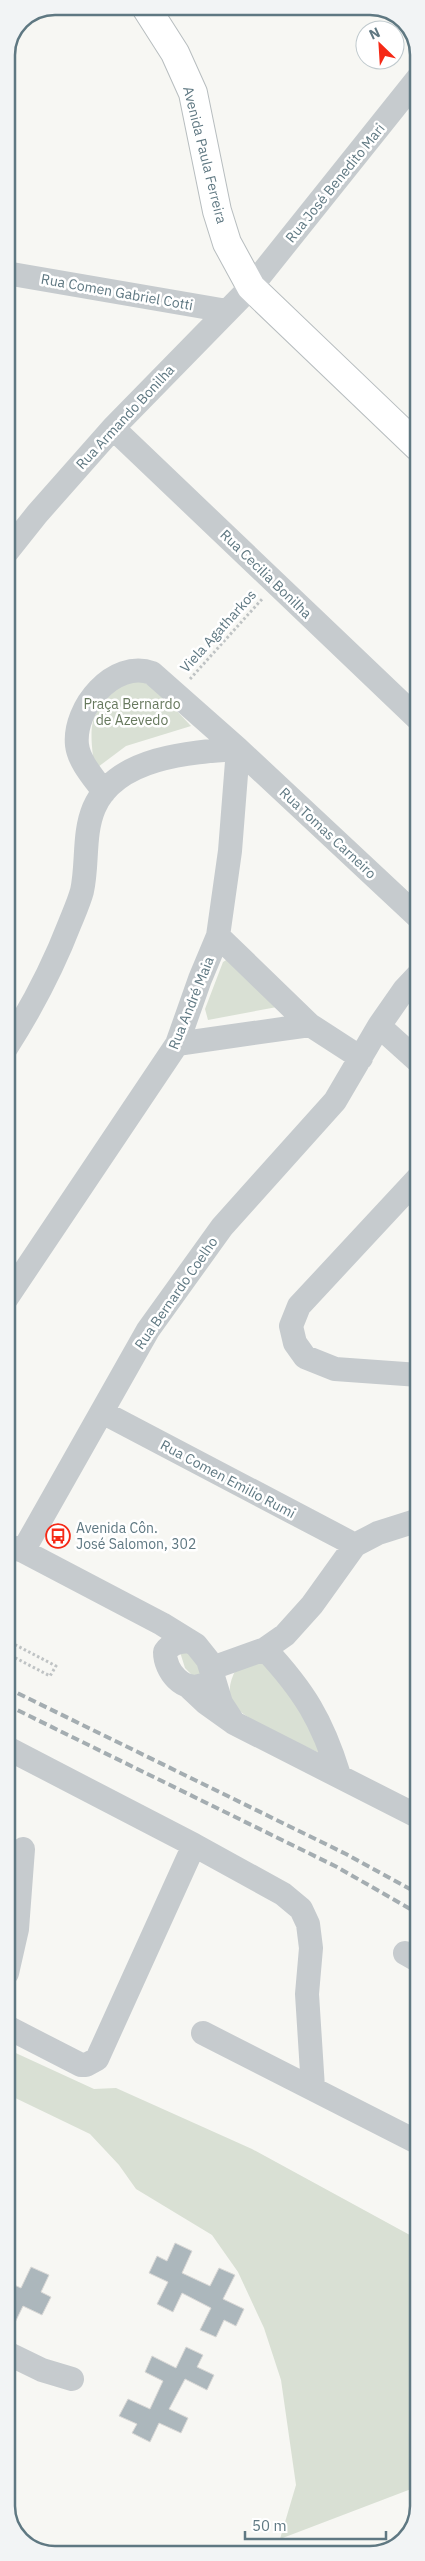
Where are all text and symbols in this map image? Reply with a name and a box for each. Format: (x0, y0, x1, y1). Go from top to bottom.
north arrow (355, 20, 405, 70)
text: N (366, 23, 383, 44)
street label: Avenida Paula Ferreira (179, 84, 231, 226)
street label: Rua José Benedito Mari (281, 120, 389, 246)
street label: Rua Comen Gabriel Cotti (40, 270, 194, 314)
street label: Rua Armando Bonilha (72, 361, 178, 473)
street label: Rua Cecilia Bonilha (216, 526, 316, 623)
street label: Viela Agatharkos (176, 586, 260, 676)
park label: Praça Bernardo de Azevedo (83, 695, 181, 729)
street label: Rua Tomas Carneiro (276, 784, 380, 883)
street label: Rua André Maia (164, 953, 218, 1052)
street label: Rua Bernardo Coelho (130, 1233, 222, 1353)
street label: Rua Comen Emilio Rumi (157, 1436, 299, 1522)
place label: Avenida Côn. José Salomon, 302 (76, 1519, 196, 1553)
bus stop icon: Avenida Côn. José Salomon, 302 (45, 1523, 71, 1549)
scale bar (245, 2508, 386, 2540)
text: 50 m (252, 2516, 287, 2535)

